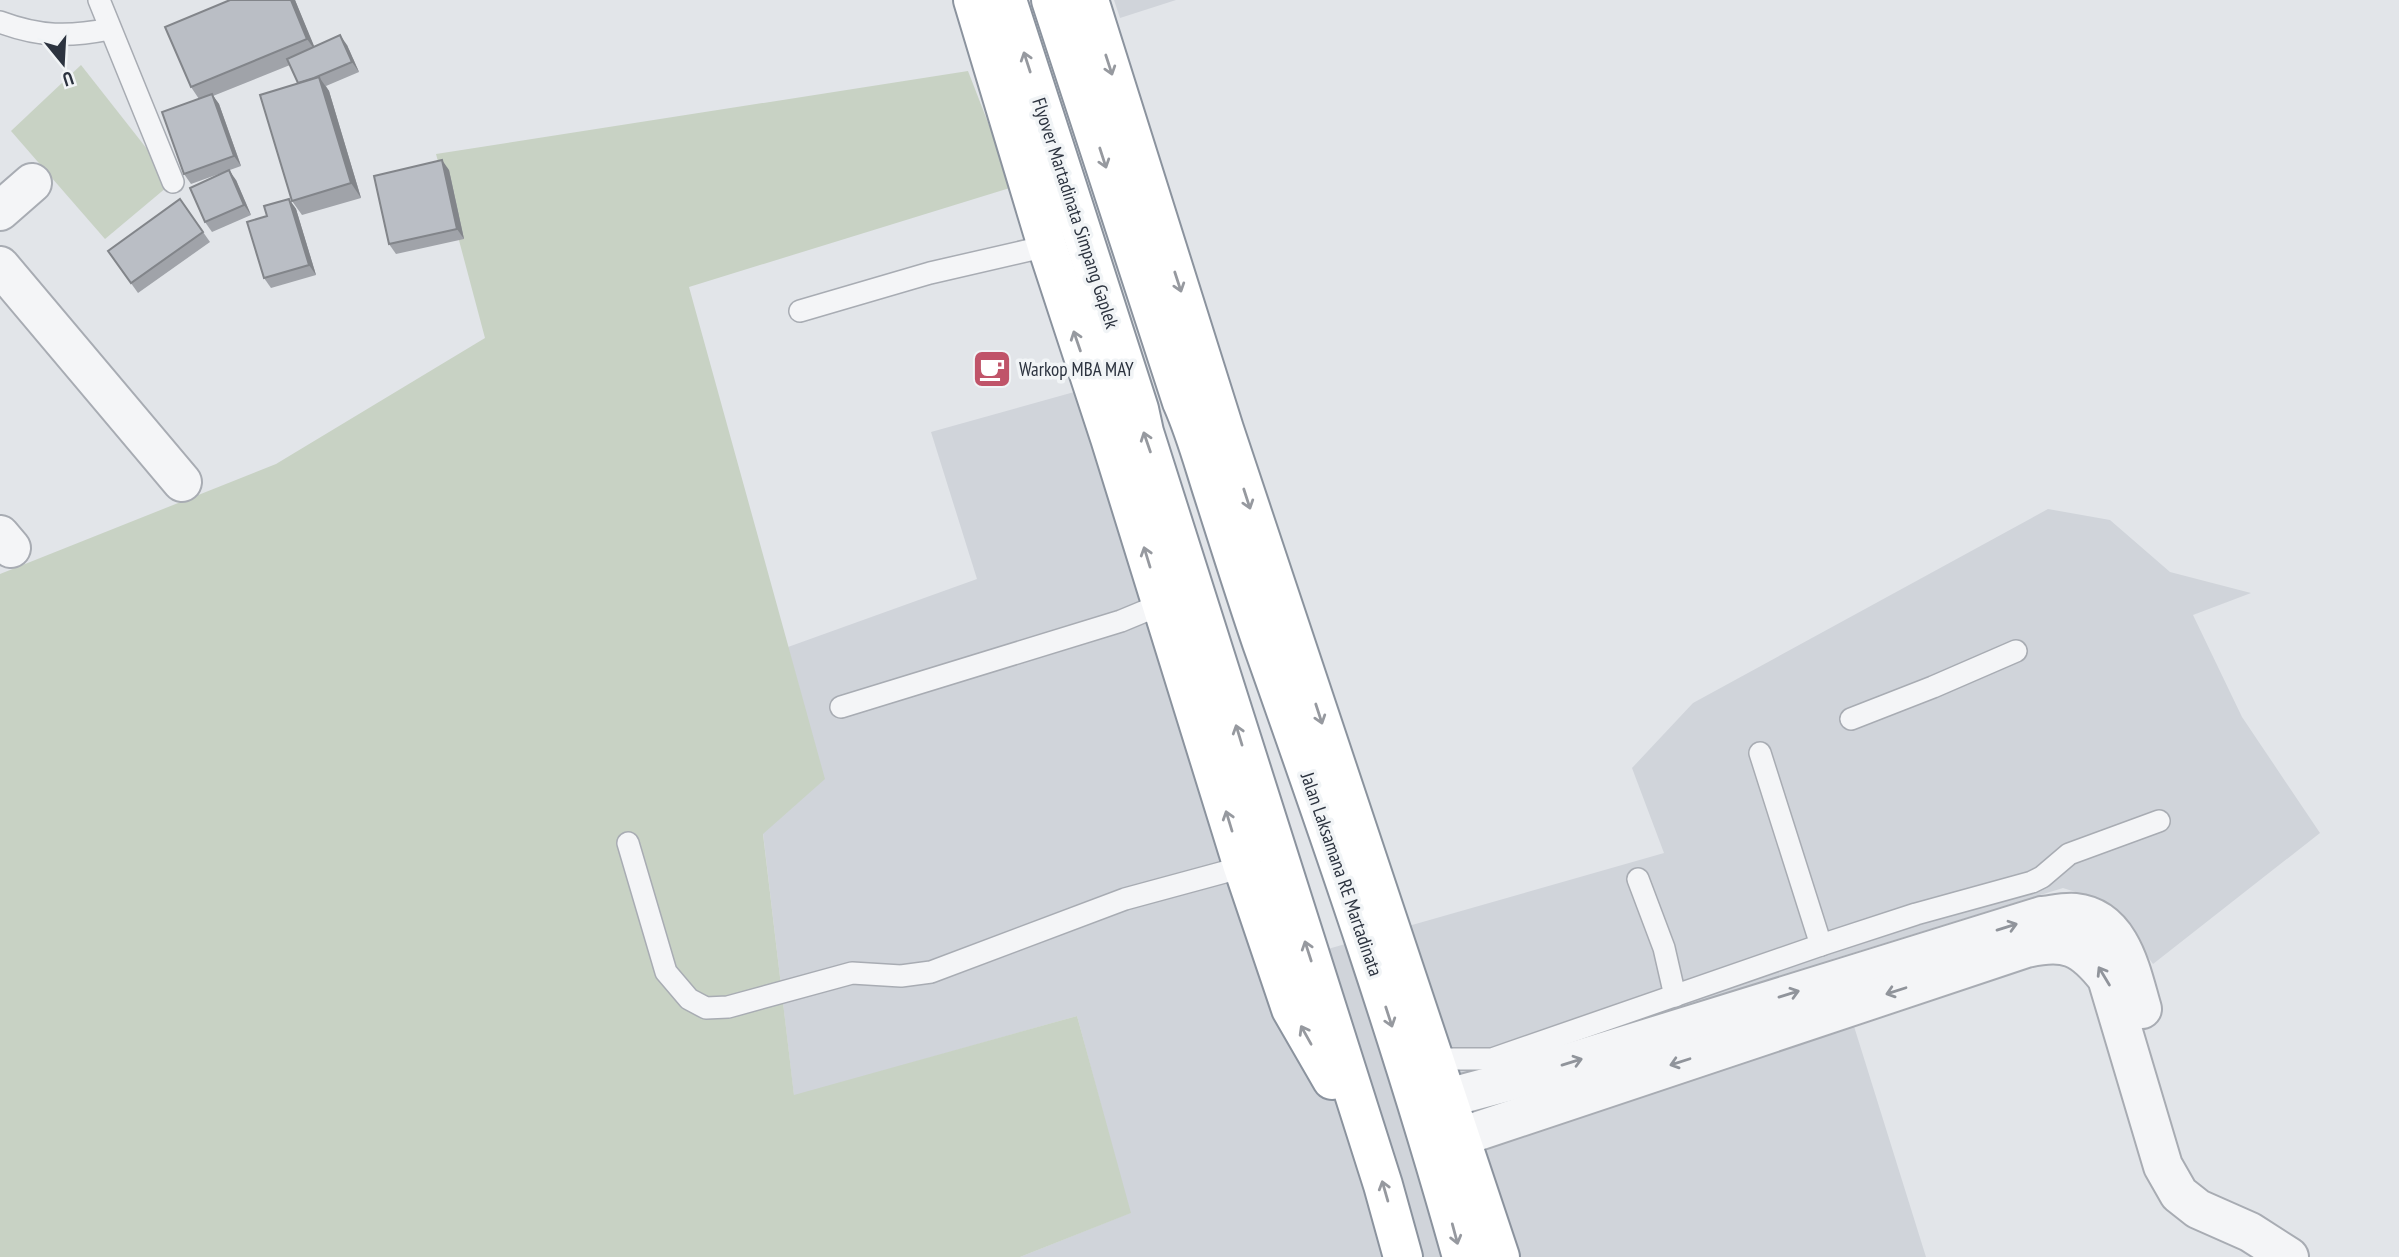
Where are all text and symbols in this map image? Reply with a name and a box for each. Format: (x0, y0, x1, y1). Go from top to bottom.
north arrow (28, 28, 98, 98)
one-way arrow (1020, 51, 1032, 73)
one-way arrow (1104, 54, 1117, 76)
text: U (60, 66, 77, 92)
street label: Flyover Martadinata Simpang Gaplek (1027, 95, 1125, 332)
one-way arrow (1097, 147, 1110, 169)
one-way arrow (1173, 270, 1186, 292)
one-way arrow (1070, 330, 1082, 352)
cafe icon: Warkop MBA MAY (971, 348, 1013, 390)
place label: Warkop MBA MAY (1019, 357, 1134, 381)
one-way arrow (1140, 431, 1152, 453)
one-way arrow (1242, 487, 1254, 509)
one-way arrow (1140, 546, 1153, 568)
one-way arrow (1314, 703, 1326, 725)
one-way arrow (1232, 724, 1244, 746)
street label: Jalan Laksamana RE Martadinata (1296, 768, 1388, 979)
one-way arrow (1222, 810, 1235, 832)
one-way arrow (1995, 919, 2017, 932)
one-way arrow (1300, 941, 1313, 963)
one-way arrow (2096, 967, 2111, 986)
one-way arrow (1886, 985, 1908, 998)
one-way arrow (1778, 987, 1800, 1000)
one-way arrow (1384, 1005, 1397, 1027)
one-way arrow (1299, 1025, 1312, 1046)
one-way arrow (1561, 1055, 1583, 1068)
one-way arrow (1670, 1057, 1692, 1069)
one-way arrow (1377, 1181, 1390, 1203)
one-way arrow (1450, 1223, 1463, 1245)

